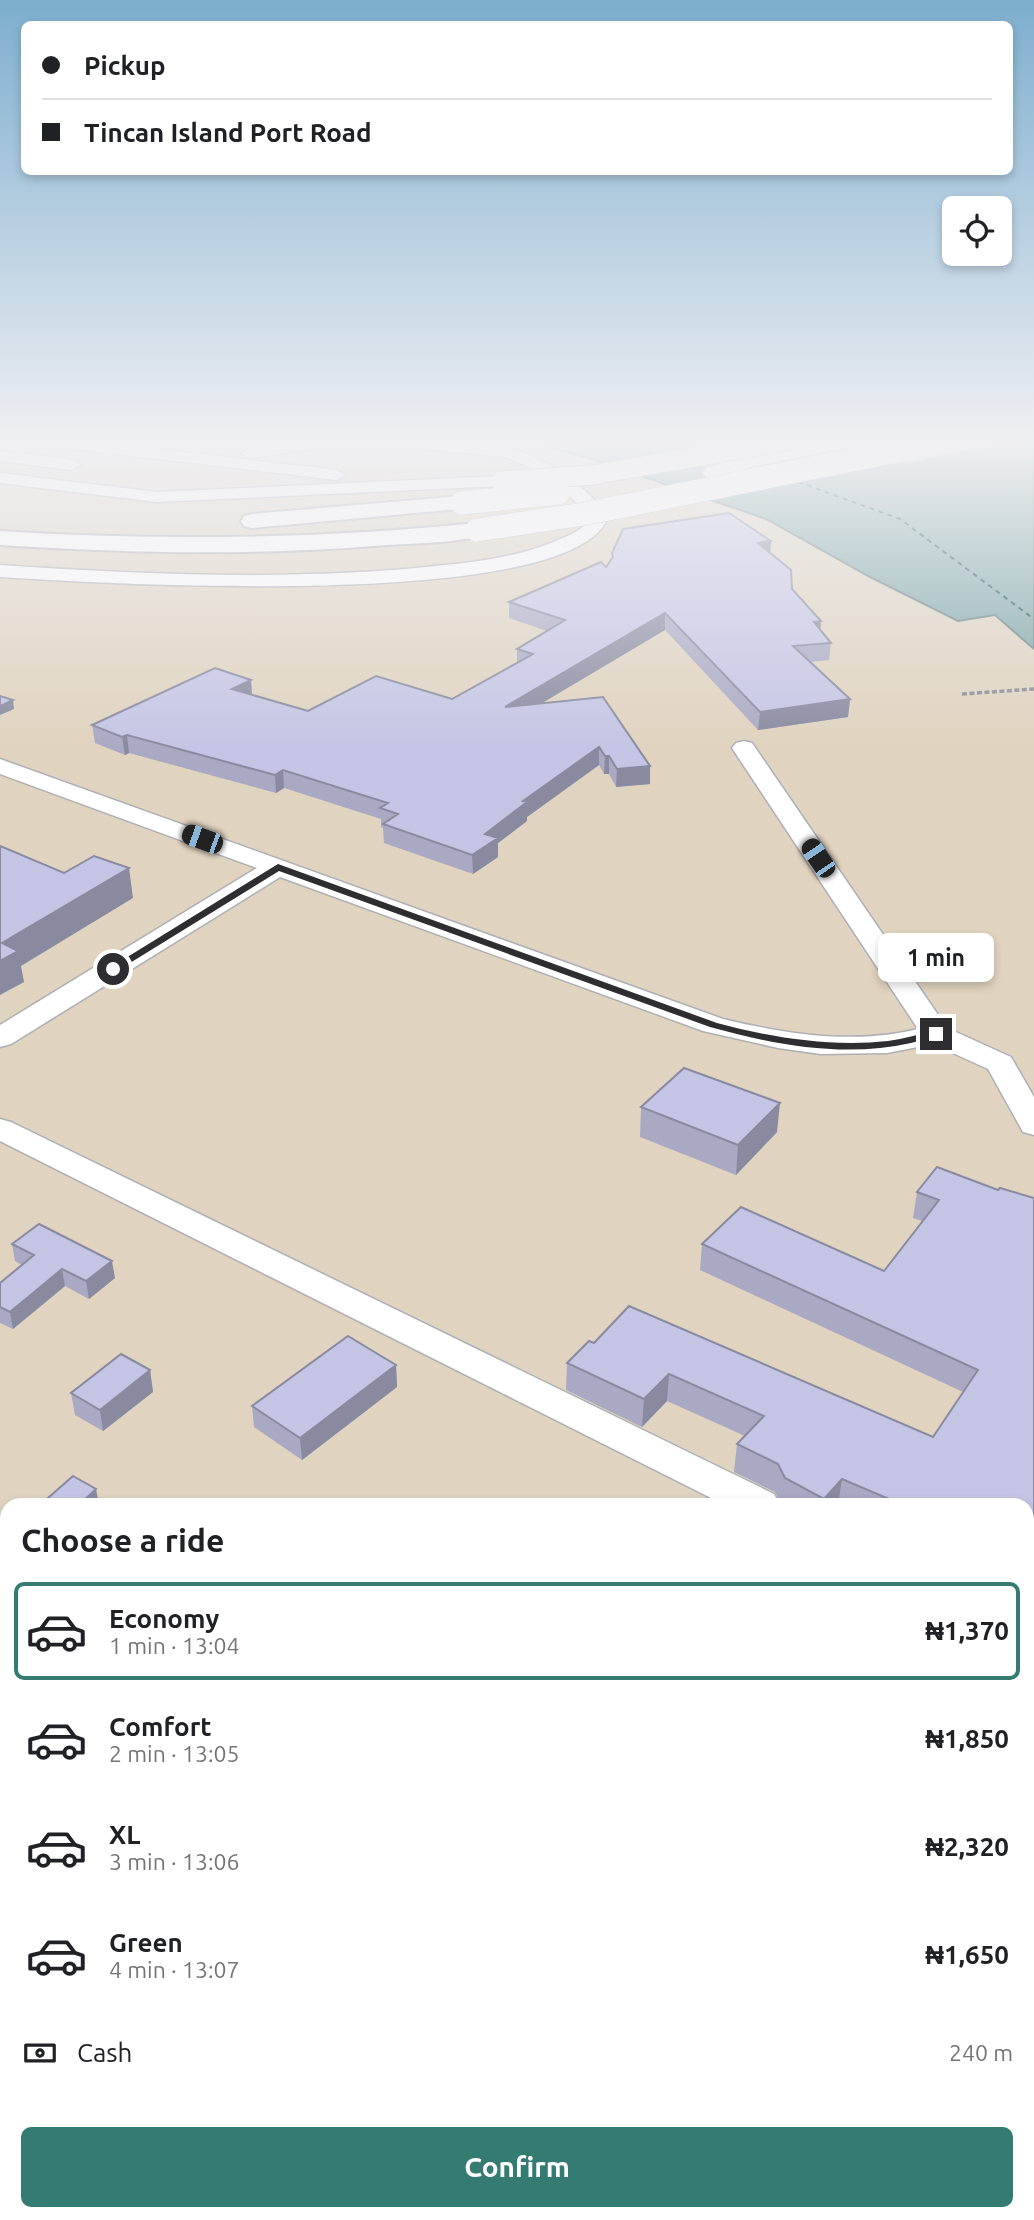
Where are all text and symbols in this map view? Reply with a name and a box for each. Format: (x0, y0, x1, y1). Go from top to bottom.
text: Pickup (84, 51, 166, 80)
text: Tincan Island Port Road (84, 118, 372, 147)
map controls (942, 196, 1012, 266)
button: locate (942, 196, 1012, 266)
car (179, 822, 226, 856)
car (798, 835, 839, 881)
callout: 1 min (878, 932, 994, 982)
text: 1 min (907, 945, 965, 970)
route start (97, 953, 129, 985)
route end (920, 1018, 952, 1050)
text: Choose a ride (21, 1522, 224, 1558)
icon: car (25, 1600, 88, 1663)
text: Economy (109, 1604, 219, 1633)
text: ₦1,370 (925, 1616, 1009, 1645)
text: 1 min · 13:04 (109, 1633, 240, 1658)
icon: car (25, 1708, 88, 1771)
text: Comfort (109, 1712, 212, 1741)
text: ₦1,850 (925, 1724, 1009, 1753)
text: 2 min · 13:05 (109, 1741, 240, 1766)
icon: car (25, 1816, 88, 1879)
text: XL (109, 1820, 140, 1849)
text: ₦2,320 (925, 1832, 1009, 1861)
text: 3 min · 13:06 (109, 1849, 240, 1874)
icon: car (25, 1924, 88, 1987)
text: Green (109, 1928, 183, 1957)
text: ₦1,650 (925, 1940, 1009, 1969)
text: 4 min · 13:07 (109, 1957, 240, 1982)
icon: cash (21, 2034, 59, 2072)
text: Cash (77, 2038, 132, 2067)
text: 240 m (949, 2040, 1013, 2065)
button: Confirm (21, 2127, 1013, 2207)

